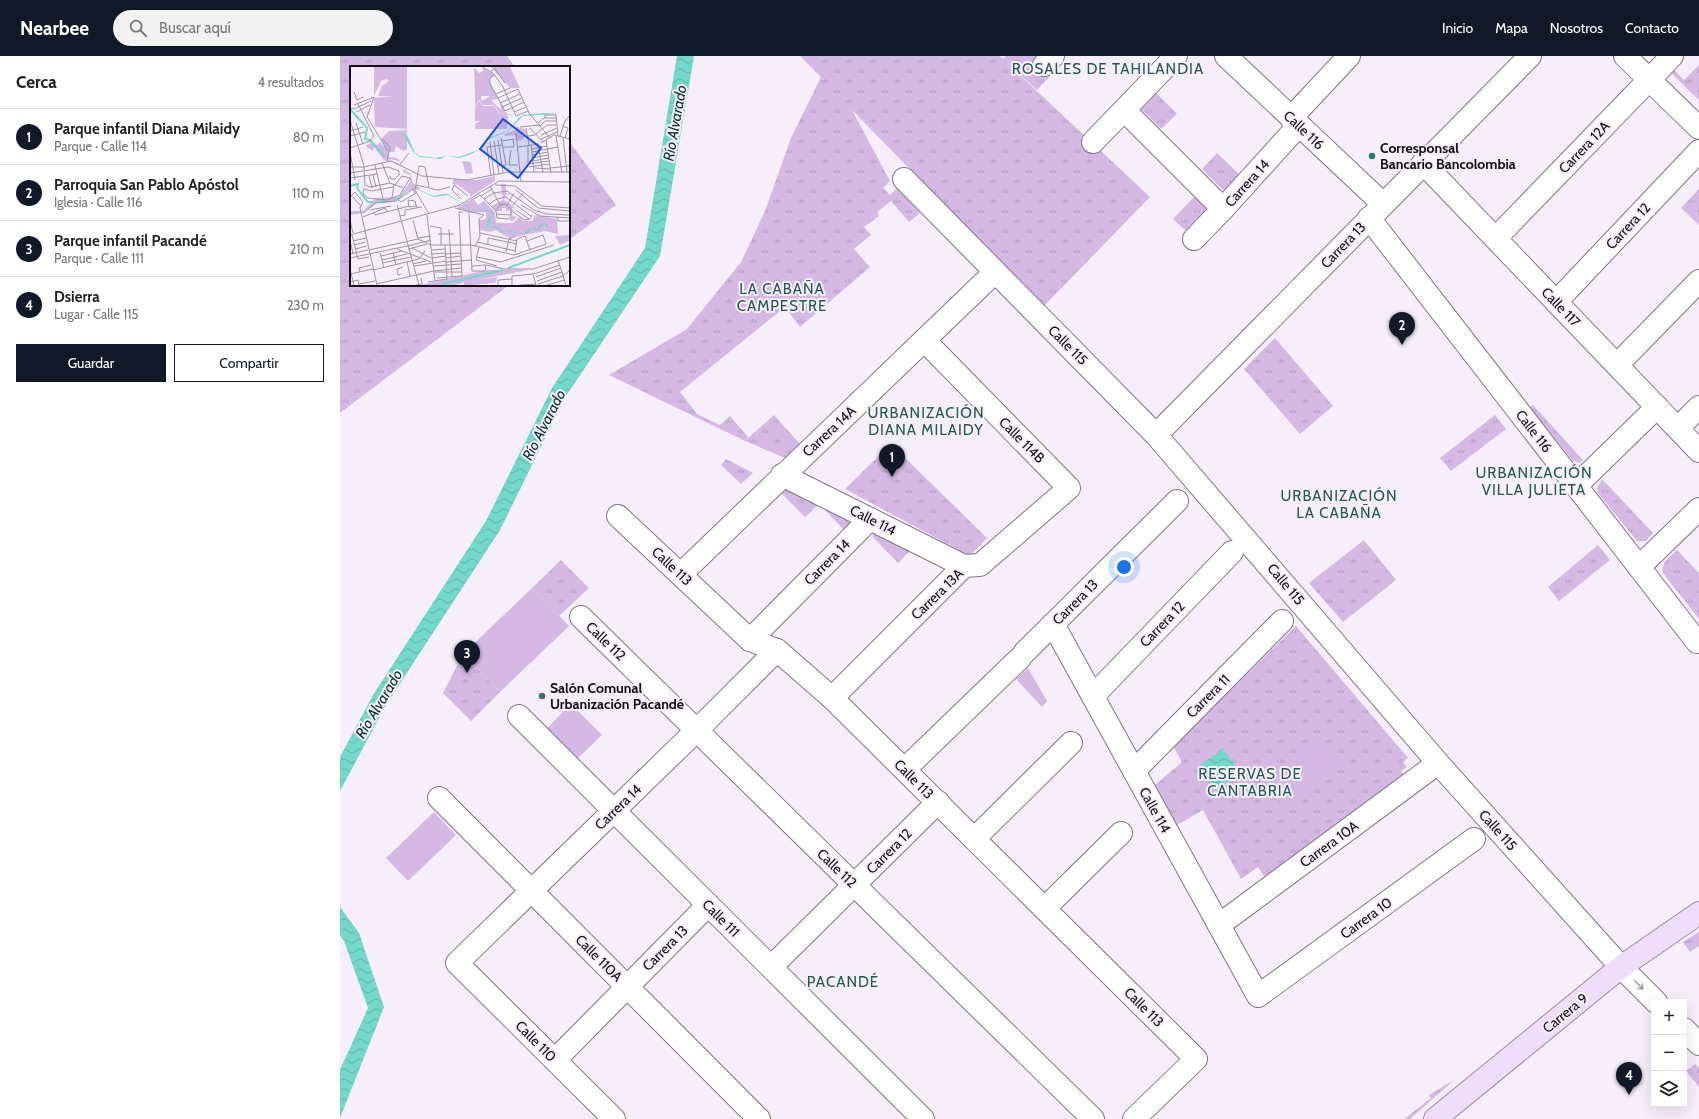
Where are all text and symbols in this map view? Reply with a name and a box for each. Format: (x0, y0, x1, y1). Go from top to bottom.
search box (113, 10, 393, 46)
text: Nearbee (20, 17, 89, 40)
icon: search (127, 17, 149, 39)
text: Buscar aquí (159, 19, 231, 37)
text: Inicio (1442, 19, 1473, 37)
text: Mapa (1495, 19, 1528, 37)
text: Nosotros (1550, 19, 1603, 37)
text: Contacto (1625, 19, 1679, 37)
district label: ROSALES DE TAHILANDIA (1012, 60, 1204, 78)
inset map (350, 66, 570, 286)
text: Cerca (16, 72, 57, 92)
text: 4 resultados (257, 74, 324, 90)
water label: Río Alvarado (659, 83, 691, 162)
street label: Calle 116 (1280, 107, 1328, 153)
street label: Carrera 12A (1555, 117, 1614, 177)
text: Parque infantil Diana Milaidy (54, 120, 240, 138)
text: 1 (27, 129, 31, 145)
text: 80 m (293, 129, 324, 145)
text: Parque · Calle 114 (54, 138, 147, 154)
place label: Corresponsal Bancario Bancolombia (1380, 139, 1516, 173)
marker: Corresponsal Bancario Bancolombia (1367, 151, 1377, 161)
street label: Carrera 14 (1221, 155, 1273, 211)
text: Parroquia San Pablo Apóstol (54, 176, 239, 194)
text: 2 (26, 185, 32, 201)
text: 110 m (292, 185, 324, 201)
text: Iglesia · Calle 116 (54, 194, 142, 210)
street label: Carrera 12 (1602, 199, 1654, 253)
street label: Carrera 13 (1317, 218, 1369, 272)
text: Parque infantil Pacandé (54, 232, 207, 250)
text: 3 (25, 241, 33, 257)
text: 210 m (290, 241, 324, 257)
text: Parque · Calle 111 (54, 250, 144, 266)
district label: LA CABAÑA CAMPESTRE (737, 280, 827, 315)
street label: Calle 117 (1538, 283, 1584, 331)
text: Dsierra (54, 288, 100, 306)
text: 4 (25, 297, 33, 313)
text: 230 m (287, 297, 324, 313)
text: Lugar · Calle 115 (54, 306, 138, 322)
pin: 2 (1389, 312, 1415, 345)
street label: Calle 115 (1044, 321, 1092, 369)
button: Guardar (16, 344, 166, 382)
button: Compartir (174, 344, 324, 382)
water label: Río Alvarado (519, 386, 570, 463)
street label: Carrera 14A (798, 401, 860, 460)
district label: URBANIZACIÓN DIANA MILAIDY (868, 403, 984, 439)
street label: Calle 116 (1512, 406, 1556, 456)
street label: Calle 114B (995, 413, 1049, 467)
pin: 1 (879, 444, 905, 477)
district label: URBANIZACIÓN VILLA JULIETA (1476, 463, 1592, 499)
district label: URBANIZACIÓN LA CABAÑA (1281, 486, 1397, 522)
street label: Calle 114 (847, 501, 899, 539)
street label: Carrera 14 (800, 535, 854, 589)
street label: Calle 113 (648, 543, 696, 589)
your location (1114, 557, 1134, 577)
street label: Calle 115 (1263, 559, 1309, 609)
street label: Carrera 13A (907, 564, 967, 623)
street label: Carrera 13 (1048, 575, 1102, 629)
street label: Carrera 12 (1136, 597, 1188, 651)
street label: Calle 112 (582, 618, 630, 664)
pin: 3 (454, 640, 480, 673)
water label: Río Alvarado (352, 666, 407, 742)
street label: Carrera 11 (1182, 670, 1234, 722)
place label: Salón Comunal Urbanización Pacandé (550, 679, 684, 713)
marker: Salón Comunal Urbanización Pacandé (537, 691, 547, 701)
street label: Calle 113 (890, 755, 938, 803)
district label: RESERVAS DE CANTABRIA (1198, 765, 1302, 800)
street label: Carrera 14 (591, 780, 645, 834)
street label: Calle 114 (1135, 784, 1175, 836)
street label: Calle 115 (1475, 806, 1521, 854)
street label: Carrera 10A (1296, 816, 1362, 871)
street label: Carrera 12 (862, 824, 916, 878)
street label: Calle 112 (813, 845, 861, 891)
street label: Carrera 10 (1337, 893, 1396, 943)
street label: Calle 111 (698, 895, 744, 941)
street label: Carrera 13 (638, 921, 692, 975)
street label: Calle 110A (572, 931, 627, 986)
district label: PACANDÉ (807, 972, 879, 991)
one-way arrow (1634, 980, 1644, 990)
street label: Calle 113 (1120, 983, 1168, 1031)
street label: Carrera 9 (1539, 989, 1591, 1037)
map controls (1651, 999, 1687, 1107)
button: + (1651, 999, 1687, 1035)
street label: Calle 110 (512, 1017, 561, 1066)
button: − (1651, 1035, 1687, 1071)
pin: 4 (1616, 1062, 1642, 1095)
button: layers (1651, 1071, 1687, 1107)

